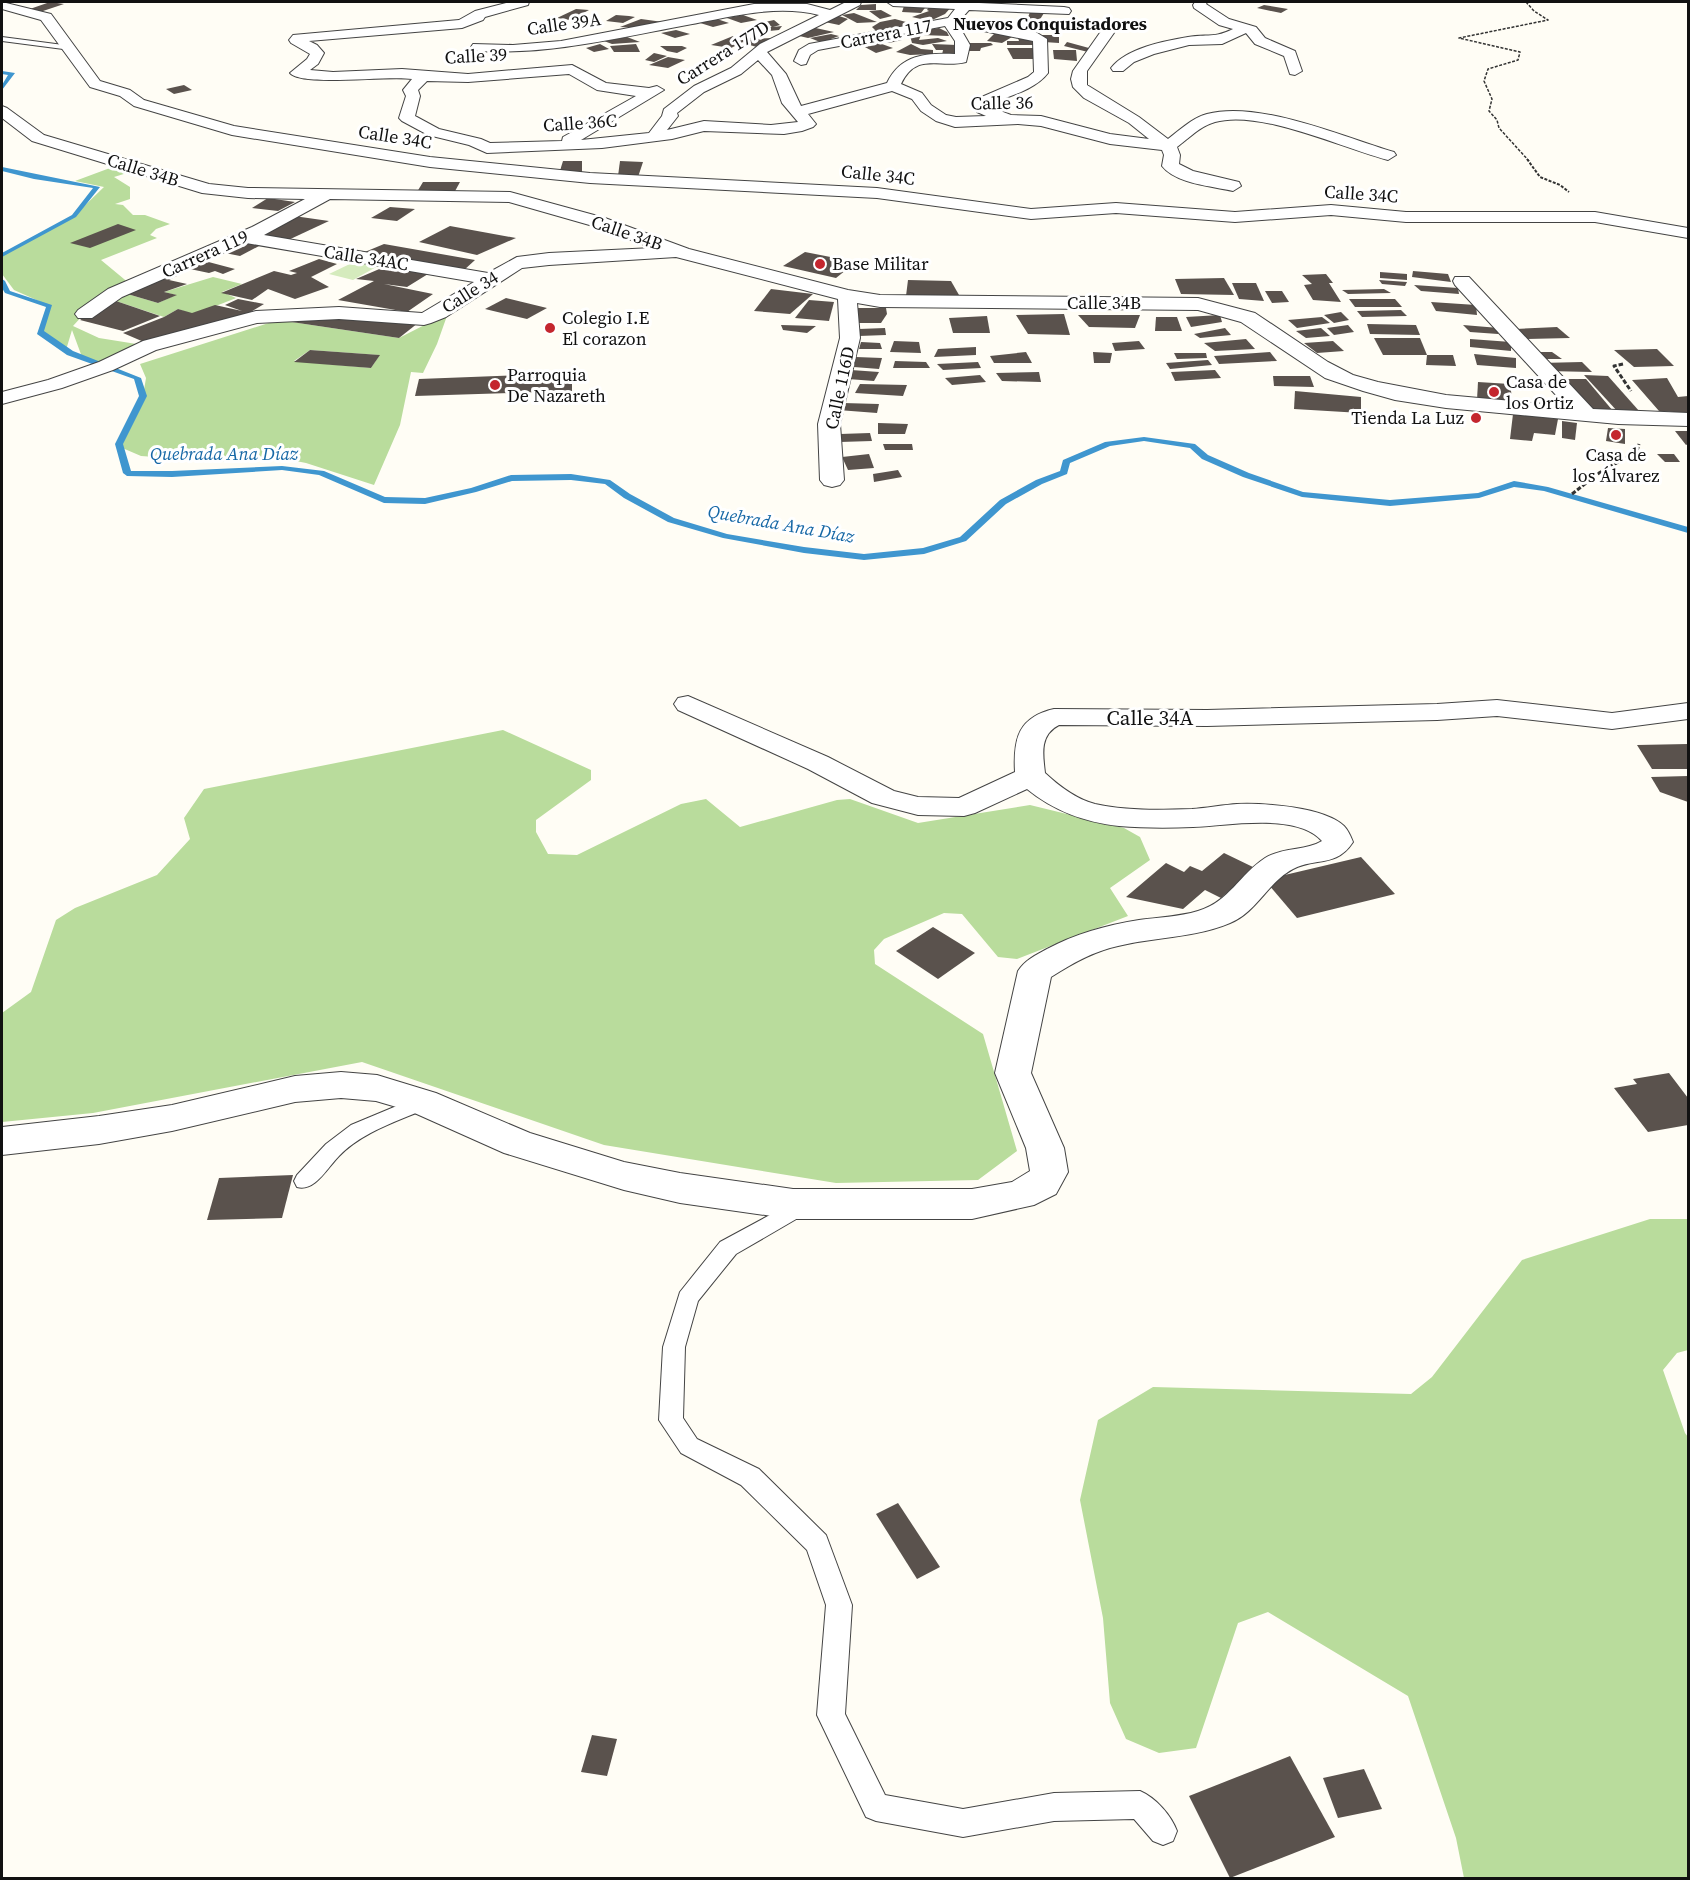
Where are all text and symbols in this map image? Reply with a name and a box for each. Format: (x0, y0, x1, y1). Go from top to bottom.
street label: Calle 39A (525, 6, 603, 41)
district label: Nuevos Conquistadores (953, 11, 1147, 36)
street label: Carrera 117 (838, 12, 934, 55)
street label: Carrera 177D (671, 14, 774, 91)
street label: Calle 39 (444, 41, 508, 70)
street label: Calle 36 (970, 89, 1034, 116)
street label: Calle 36C (542, 107, 618, 138)
street label: Calle 34C (357, 118, 434, 155)
street label: Calle 34B (104, 147, 182, 192)
street label: Calle 34C (840, 158, 916, 191)
street label: Calle 34C (1323, 178, 1399, 209)
street label: Calle 34B (588, 209, 666, 256)
street label: Carrera 119 (157, 223, 252, 284)
street label: Calle 34AC (322, 238, 410, 277)
place label: Base Militar (832, 251, 929, 276)
marker: Base Militar (813, 257, 827, 271)
street label: Calle 34 (437, 264, 503, 319)
street label: Calle 34B (1067, 290, 1141, 315)
place label: Colegio I.E El corazon (562, 305, 649, 351)
marker: Colegio I.E El corazon (543, 321, 557, 335)
street label: Calle 116D (819, 344, 861, 432)
place label: Parroquia De Nazareth (507, 362, 606, 408)
place label: Casa de los Ortiz (1506, 369, 1573, 415)
marker: Parroquia De Nazareth (488, 378, 502, 392)
marker: Casa de los Ortiz (1487, 385, 1501, 399)
place label: Tienda La Luz (1351, 405, 1464, 430)
marker: Tienda La Luz (1469, 411, 1483, 425)
marker: Casa de los Álvarez (1609, 428, 1623, 442)
water label: Quebrada Ana Díaz (150, 441, 299, 466)
place label: Casa de los Álvarez (1572, 442, 1660, 488)
water label: Quebrada Ana Díaz (706, 498, 857, 549)
street label: Calle 34A (1106, 703, 1194, 732)

